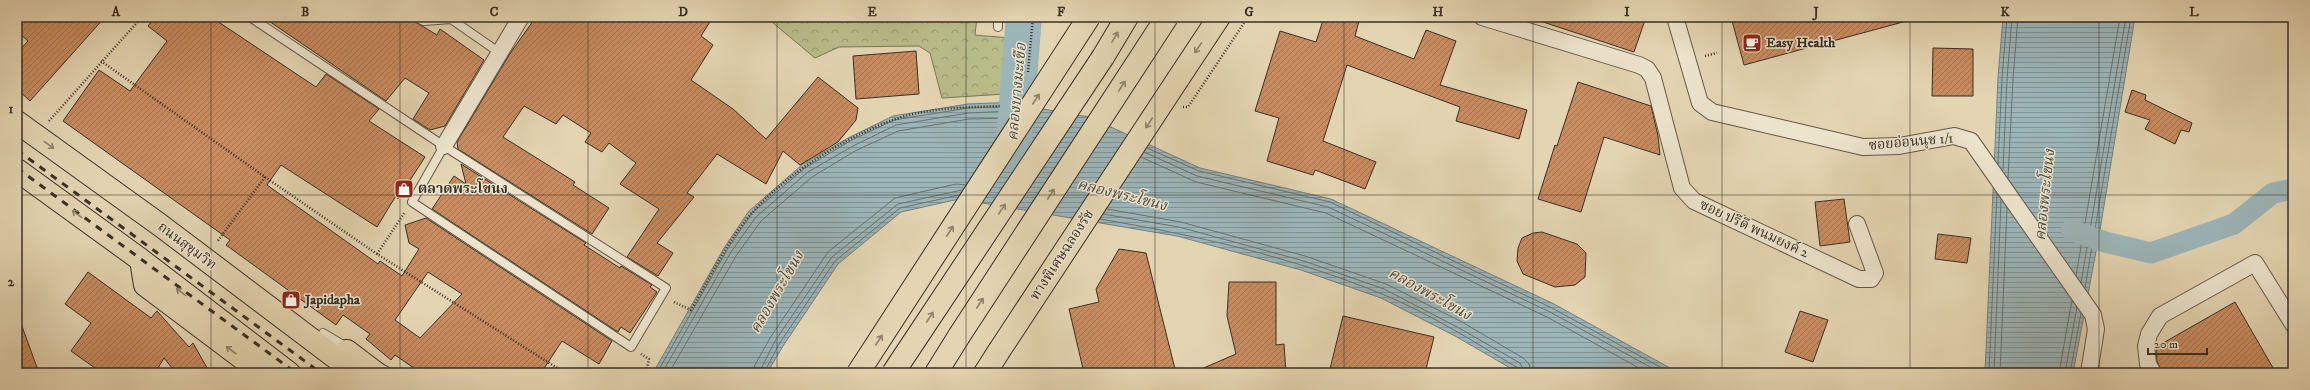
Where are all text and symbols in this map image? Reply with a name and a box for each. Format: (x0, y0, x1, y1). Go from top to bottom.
text: A (111, 4, 121, 20)
text: B (301, 4, 309, 20)
text: C (490, 4, 499, 20)
text: D (678, 4, 688, 20)
text: E (867, 4, 877, 20)
text: F (1057, 4, 1066, 20)
text: G (1244, 4, 1254, 20)
text: H (1433, 4, 1444, 20)
text: I (1624, 4, 1630, 20)
text: J (1811, 4, 1819, 21)
text: K (2000, 4, 2010, 20)
text: L (2189, 4, 2199, 20)
one-way arrow (1112, 31, 1120, 43)
cafe icon: Easy Health (1741, 32, 1763, 54)
place label: Easy Health (1766, 34, 1836, 52)
water label: คลองบางมะเขือ (1003, 41, 1031, 142)
one-way arrow (1194, 42, 1202, 53)
one-way arrow (1118, 81, 1126, 92)
one-way arrow (1032, 94, 1040, 105)
text: 1 (9, 101, 14, 117)
one-way arrow (1144, 117, 1152, 129)
street label: ซอยอ่อนนุช 1/1 (1868, 129, 1954, 155)
one-way arrow (43, 141, 54, 149)
water label: คลองพระโขนง (2029, 148, 2059, 242)
water label: คลองพระโขนง (1075, 173, 1170, 215)
shop icon: ตลาดพระโขนง (393, 178, 415, 200)
place label: ตลาดพระโขนง (418, 178, 508, 198)
one-way arrow (1047, 189, 1055, 200)
street label: ซอย ปรีดี พนมยงค์ 2 (1697, 195, 1812, 262)
one-way arrow (998, 203, 1006, 214)
street label: ทางพิเศษฉลองรัช (1026, 206, 1098, 304)
one-way arrow (71, 210, 82, 218)
street label: ถนนสุขุมวิท (154, 218, 220, 274)
one-way arrow (946, 226, 954, 237)
water label: คลองพระโขนง (744, 246, 808, 336)
water label: คลองพระโขนง (1385, 262, 1476, 325)
text: 2 (8, 274, 15, 290)
one-way arrow (175, 287, 186, 296)
shop icon: Japidapha (280, 289, 302, 311)
place label: Japidapha (303, 291, 361, 309)
one-way arrow (976, 298, 984, 309)
one-way arrow (926, 311, 934, 323)
scale bar (2148, 330, 2207, 356)
one-way arrow (875, 335, 883, 346)
text: 20 m (2154, 337, 2178, 352)
one-way arrow (226, 345, 237, 354)

